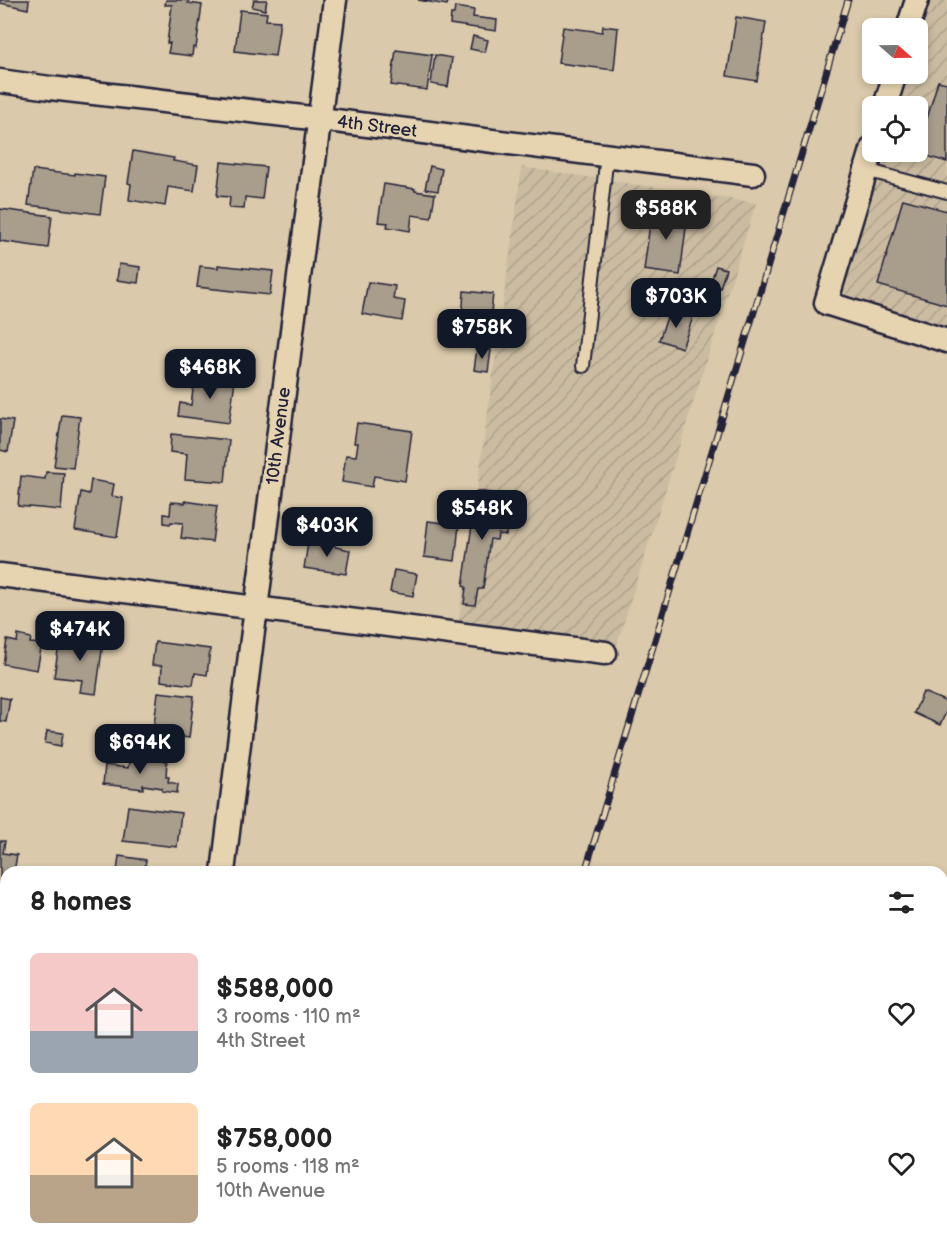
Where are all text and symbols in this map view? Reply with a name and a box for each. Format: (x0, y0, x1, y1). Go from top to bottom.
north arrow (862, 18, 928, 84)
map controls (862, 18, 928, 162)
button: locate (862, 96, 928, 162)
street label: 4th Street (336, 111, 419, 142)
pin: $588K (624, 190, 708, 241)
text: $588K (635, 197, 697, 221)
pin: $703K (634, 278, 718, 329)
text: $703K (645, 285, 707, 309)
pin: $758K (440, 309, 524, 360)
text: $758K (451, 316, 513, 340)
pin: $468K (168, 349, 252, 400)
text: $468K (179, 356, 241, 380)
street label: 10th Avenue (262, 386, 295, 486)
pin: $548K (440, 490, 524, 541)
text: $548K (451, 497, 513, 521)
pin: $403K (285, 507, 369, 558)
text: $403K (296, 514, 358, 538)
pin: $474K (38, 611, 122, 662)
text: $474K (49, 618, 111, 642)
pin: $694K (98, 724, 182, 775)
text: $694K (109, 731, 171, 755)
icon: filters (885, 886, 918, 919)
text: 8 homes (30, 887, 132, 918)
text: $588,000 (216, 974, 334, 1005)
icon: home (78, 977, 150, 1049)
icon: heart (885, 997, 918, 1030)
text: 3 rooms · 110 m² (216, 1005, 361, 1029)
text: 4th Street (216, 1029, 305, 1053)
text: $758,000 (216, 1124, 332, 1155)
icon: home (78, 1127, 150, 1199)
icon: heart (885, 1147, 918, 1180)
text: 5 rooms · 118 m² (216, 1155, 360, 1179)
text: 10th Avenue (216, 1179, 325, 1203)

